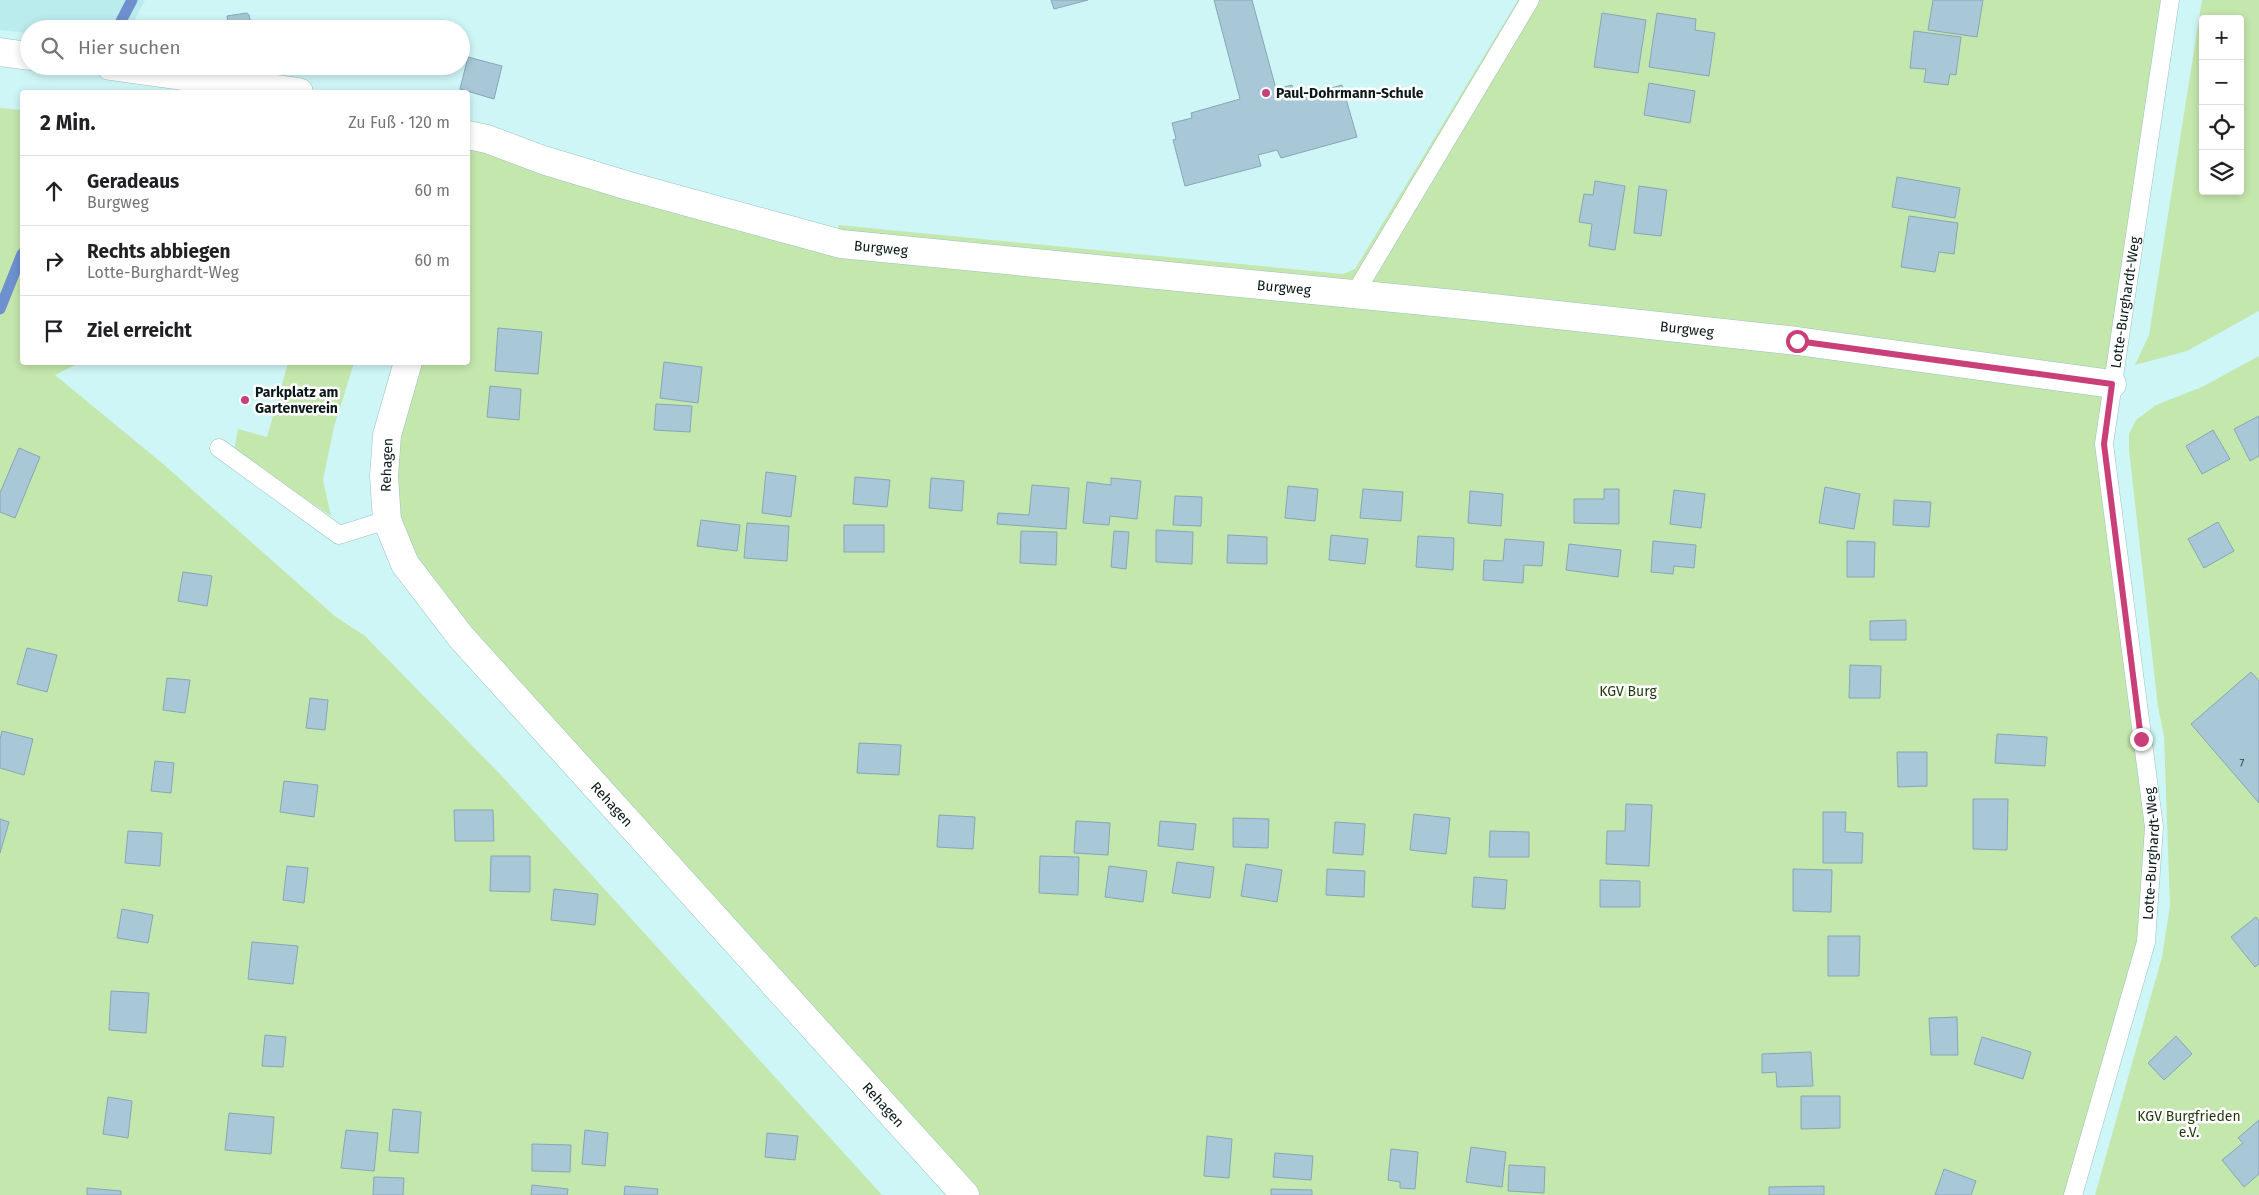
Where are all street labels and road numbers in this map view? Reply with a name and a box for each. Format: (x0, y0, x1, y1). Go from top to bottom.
street label: Lotte-Burghardt-Weg (2107, 235, 2143, 369)
street label: Burgweg (853, 237, 909, 259)
street label: Burgweg (1256, 276, 1313, 298)
street label: Burgweg (1659, 318, 1715, 341)
street label: Rehagen (378, 437, 396, 493)
street label: Rehagen (587, 778, 637, 830)
street label: Lotte-Burghardt-Weg (2139, 786, 2163, 920)
street label: Rehagen (859, 1079, 908, 1131)

